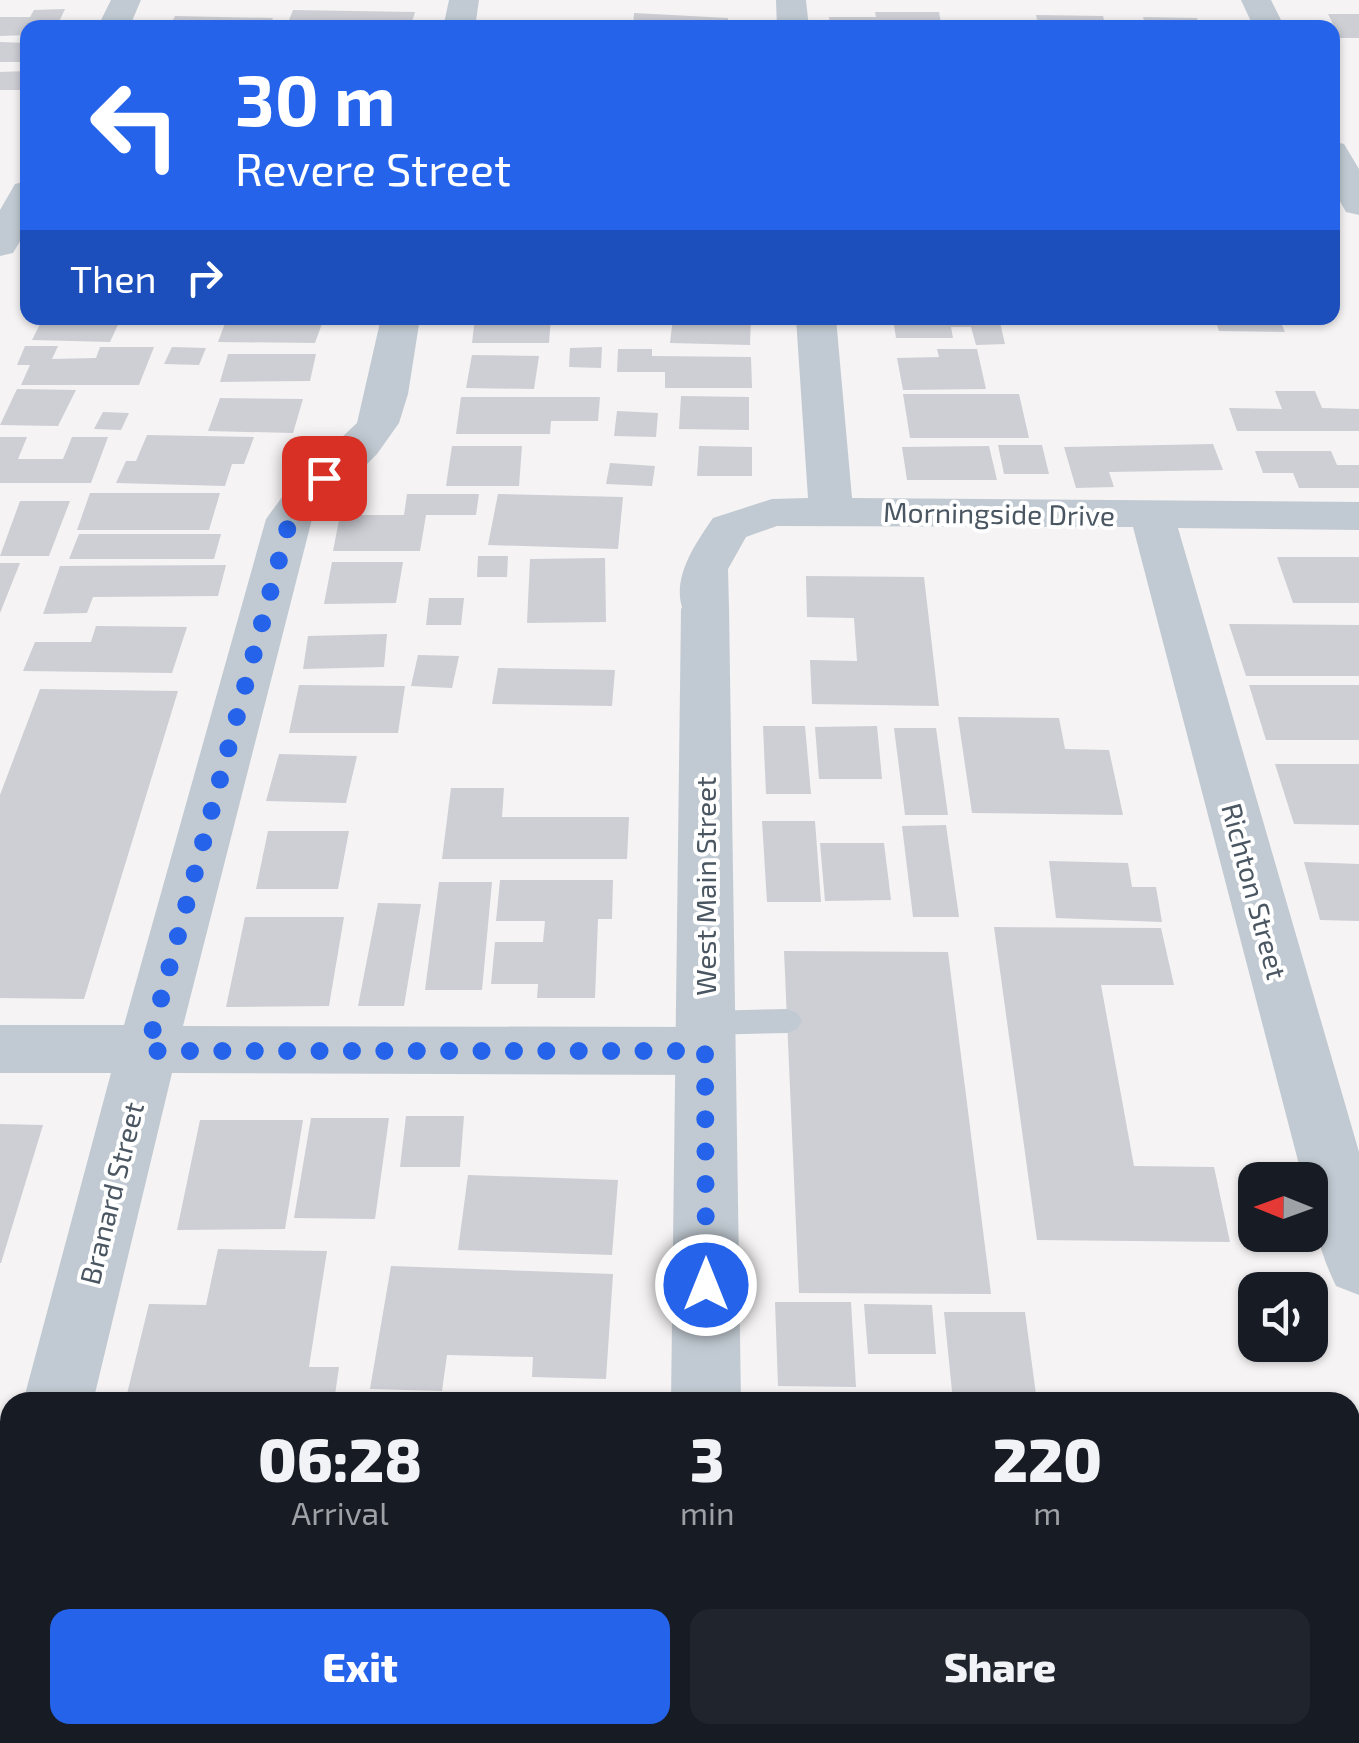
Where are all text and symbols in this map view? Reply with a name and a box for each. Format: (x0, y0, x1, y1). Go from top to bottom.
text: 30 m (235, 56, 396, 140)
icon: left (70, 60, 200, 190)
text: Revere Street (235, 141, 511, 195)
icon: right (177, 250, 232, 305)
text: Then (70, 255, 157, 301)
pin (282, 436, 367, 521)
icon: arrive (297, 451, 352, 506)
street label: Morningside Drive (883, 494, 1115, 532)
street label: West Main Street (688, 776, 722, 996)
street label: Richton Street (1215, 799, 1295, 983)
street label: Branard Street (72, 1098, 150, 1288)
north arrow (1238, 1162, 1328, 1252)
map controls (1238, 1162, 1328, 1362)
position arrow (654, 1233, 758, 1337)
button: sound (1238, 1272, 1328, 1362)
text: 06:28 (258, 1422, 422, 1494)
text: 3 (690, 1422, 724, 1494)
text: 220 (992, 1422, 1102, 1494)
text: Arrival (291, 1493, 389, 1531)
text: min (680, 1493, 735, 1531)
text: m (1033, 1493, 1061, 1531)
button: Exit (50, 1609, 670, 1724)
button: Share (690, 1609, 1310, 1724)

